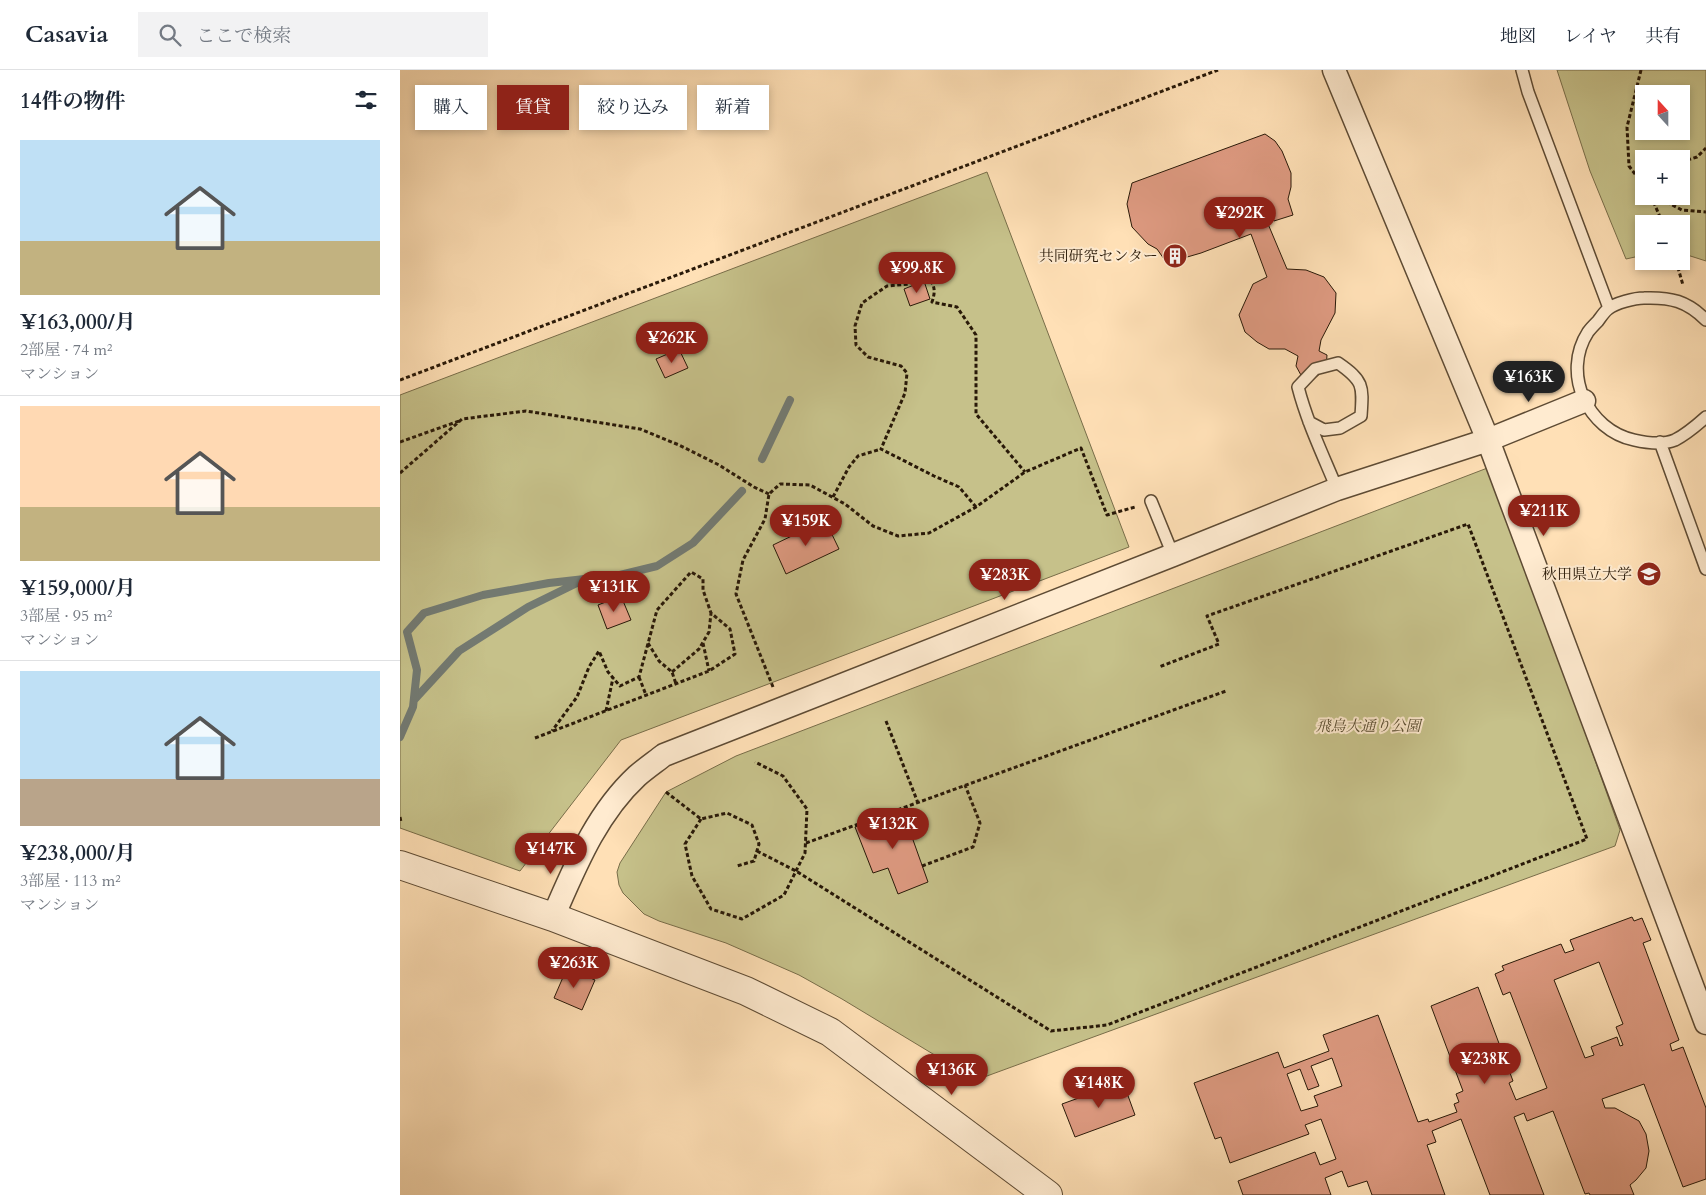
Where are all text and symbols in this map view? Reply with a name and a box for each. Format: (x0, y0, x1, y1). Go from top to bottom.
search box (138, 12, 488, 57)
text: Casavia (25, 18, 108, 51)
icon: search (156, 21, 184, 49)
text: ここで検索 (196, 23, 291, 49)
text: 地図 (1500, 24, 1536, 49)
text: レイヤ (1564, 24, 1617, 49)
text: 共有 (1645, 24, 1681, 49)
chip: 購入 (415, 85, 487, 130)
chip: 賃貸 (497, 85, 569, 130)
chip: 絞り込み (579, 85, 687, 130)
chip: 新着 (697, 85, 769, 130)
north arrow (1635, 85, 1690, 140)
map controls (1635, 85, 1690, 270)
icon: filters (352, 86, 380, 114)
text: 14件の物件 (20, 87, 126, 116)
button: + (1635, 150, 1690, 205)
icon: home (155, 173, 245, 263)
pin: ¥292K (1205, 196, 1275, 239)
text: ¥292K (1215, 202, 1265, 224)
button: − (1635, 215, 1690, 270)
building icon: 共同研究センター (1162, 243, 1188, 269)
place label: 共同研究センター (1039, 246, 1158, 266)
pin: ¥99.8K (876, 252, 958, 294)
text: ¥99.8K (890, 257, 944, 279)
text: ¥163,000/月 (20, 308, 136, 337)
pin: ¥262K (637, 322, 707, 364)
text: ¥262K (647, 327, 697, 349)
text: 2部屋 · 74 m² (20, 339, 112, 361)
pin: ¥163K (1494, 360, 1564, 403)
text: マンション (20, 363, 99, 385)
text: ¥163K (1504, 366, 1554, 388)
icon: home (155, 438, 245, 528)
pin: ¥211K (1509, 494, 1579, 537)
text: ¥211K (1519, 500, 1569, 522)
pin: ¥159K (771, 504, 841, 547)
text: ¥159K (781, 510, 831, 532)
pin: ¥283K (970, 558, 1040, 601)
school or university icon: 秋田県立大学 (1636, 561, 1662, 587)
text: ¥283K (980, 564, 1030, 586)
place label: 秋田県立大学 (1542, 564, 1632, 584)
pin: ¥131K (579, 570, 649, 613)
text: ¥159,000/月 (20, 574, 136, 603)
text: ¥131K (589, 576, 639, 598)
text: 3部屋 · 95 m² (20, 605, 112, 627)
text: マンション (20, 629, 99, 651)
icon: home (155, 703, 245, 793)
park label: 飛鳥大通り公園 (1315, 716, 1423, 736)
pin: ¥132K (858, 808, 928, 850)
text: ¥132K (868, 813, 918, 835)
pin: ¥147K (516, 832, 586, 875)
text: ¥147K (526, 838, 576, 860)
text: ¥238,000/月 (20, 839, 136, 868)
text: 3部屋 · 113 m² (20, 870, 121, 892)
text: マンション (20, 894, 99, 916)
pin: ¥263K (539, 946, 609, 989)
text: ¥263K (549, 952, 599, 974)
pin: ¥238K (1450, 1042, 1520, 1085)
text: ¥238K (1460, 1048, 1510, 1070)
pin: ¥136K (917, 1054, 987, 1096)
text: ¥136K (927, 1059, 977, 1081)
pin: ¥148K (1064, 1066, 1134, 1109)
text: ¥148K (1074, 1072, 1124, 1094)

